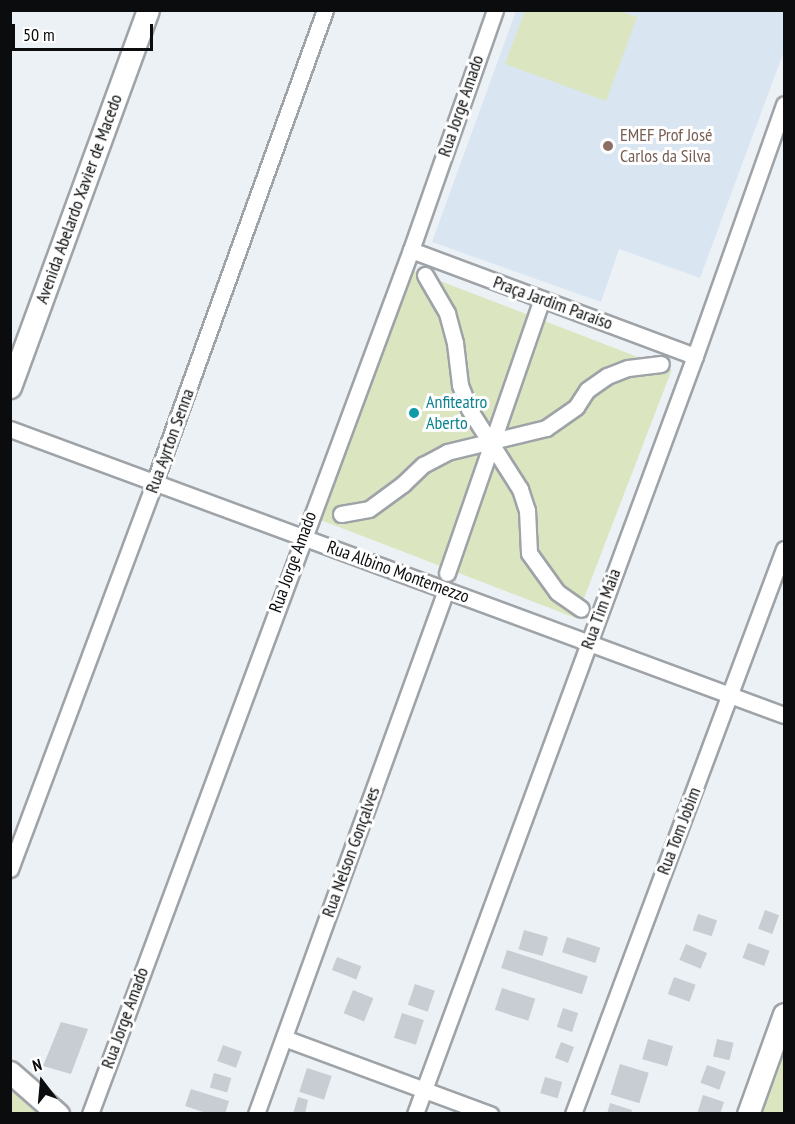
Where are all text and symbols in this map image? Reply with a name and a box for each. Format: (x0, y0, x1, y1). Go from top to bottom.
scale bar (15, 12, 156, 50)
text: 50 m (23, 23, 55, 46)
street label: Rua Jorge Amado (433, 52, 489, 160)
street label: Avenida Abelardo Xavier de Macedo (31, 91, 127, 307)
place label: EMEF Prof José Carlos da Silva (620, 125, 712, 168)
marker: EMEF Prof José Carlos da Silva (601, 139, 615, 153)
street label: Praça Jardim Paraíso (490, 271, 616, 335)
street label: Rua Ayrton Senna (141, 386, 199, 496)
place label: Anfiteatro Aberto (426, 392, 487, 434)
marker: Anfiteatro Aberto (407, 406, 421, 420)
street label: Rua Jorge Amado (265, 508, 321, 616)
street label: Rua Albino Montemezzo (324, 536, 472, 608)
street label: Rua Tim Maia (576, 565, 626, 653)
street label: Rua Nelson Gonçalves (317, 784, 385, 920)
street label: Rua Tom Jobim (652, 784, 706, 878)
street label: Rua Jorge Amado (97, 964, 153, 1072)
north arrow (12, 1052, 72, 1112)
text: N (30, 1054, 44, 1076)

